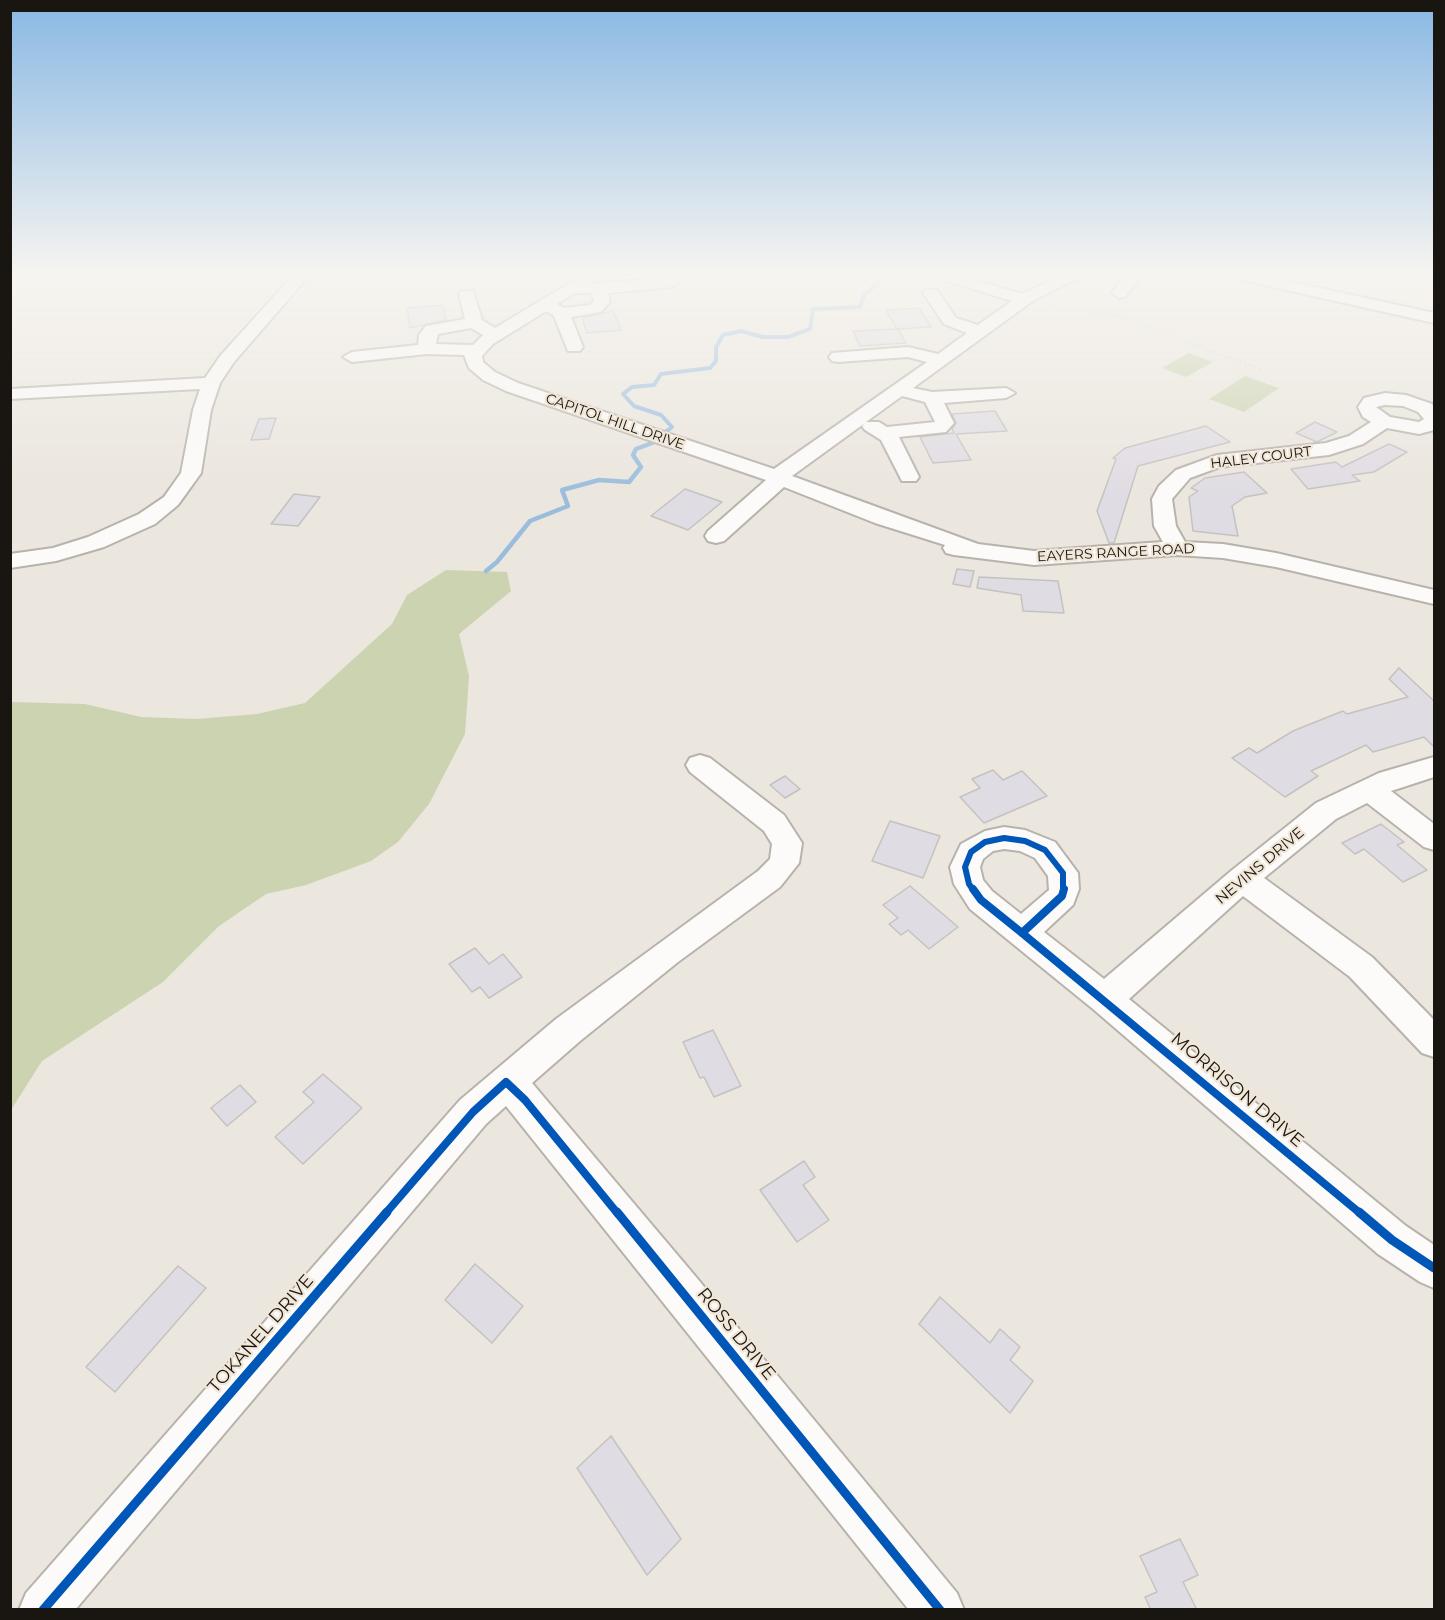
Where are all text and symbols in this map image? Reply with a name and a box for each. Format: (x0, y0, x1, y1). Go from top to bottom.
street label: CAPITOL HILL DRIVE (543, 390, 687, 454)
street label: HALEY COURT (1209, 443, 1313, 473)
street label: EAYERS RANGE ROAD (1037, 540, 1195, 566)
street label: NEVINS DRIVE (1212, 824, 1308, 908)
street label: MORRISON DRIVE (1166, 1028, 1308, 1152)
street label: TOKANEL DRIVE (204, 1270, 318, 1398)
street label: ROSS DRIVE (692, 1284, 780, 1384)

